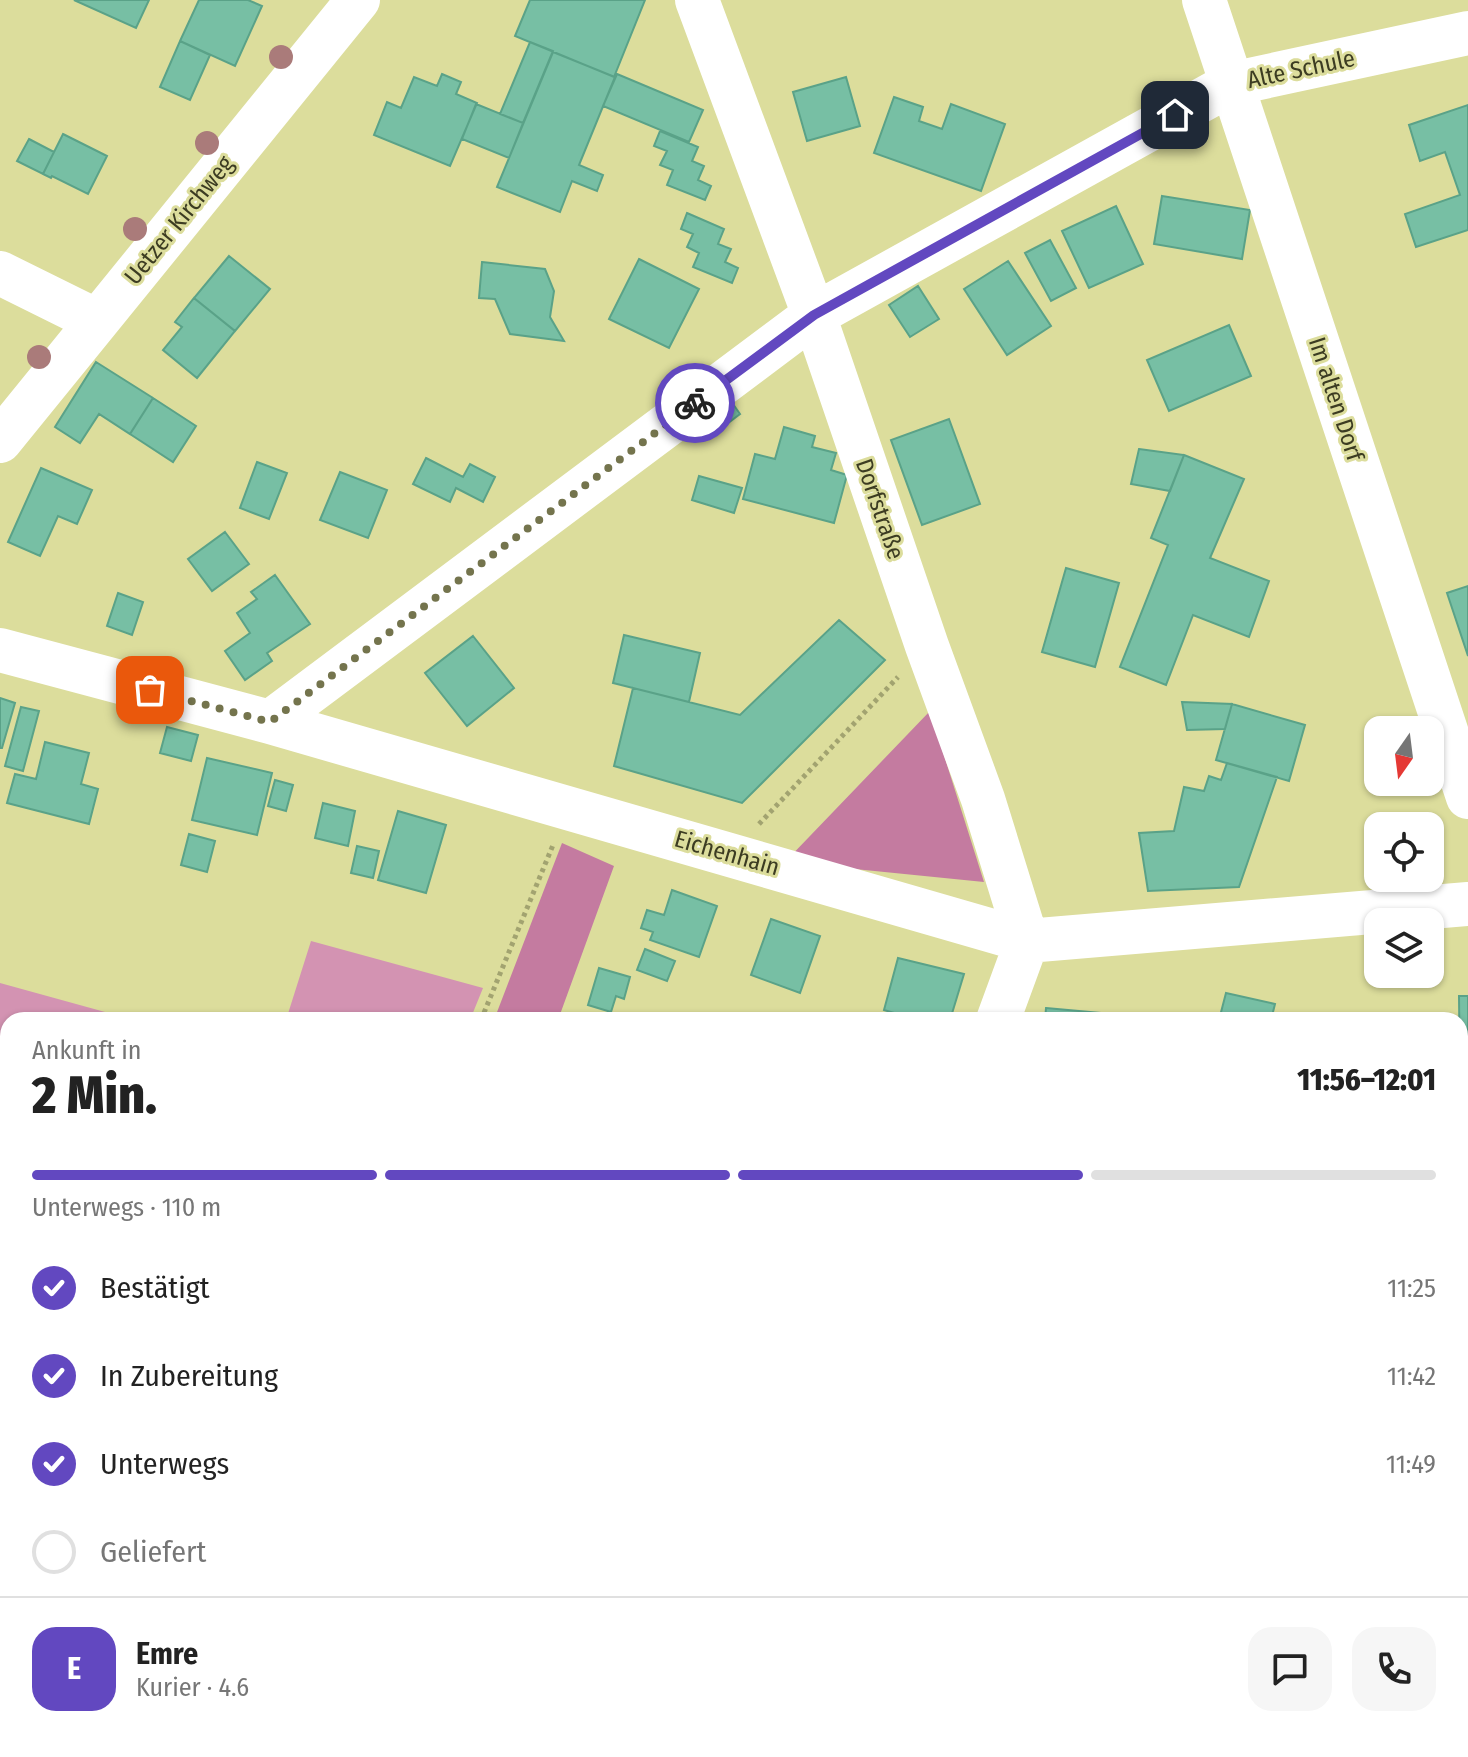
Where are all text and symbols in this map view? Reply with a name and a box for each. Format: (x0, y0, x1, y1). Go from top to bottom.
street label: Alte Schule (1245, 44, 1357, 94)
pin (1141, 81, 1209, 149)
icon: home (1153, 93, 1197, 137)
street label: Uetzer Kirchweg (119, 150, 240, 290)
street label: Im alten Dorf (1303, 334, 1370, 466)
courier (655, 363, 735, 443)
icon: bike (673, 381, 717, 425)
street label: Dorfstraße (850, 455, 910, 563)
pin (116, 656, 184, 724)
icon: bag (128, 668, 172, 712)
north arrow (1364, 716, 1444, 796)
map controls (1364, 716, 1444, 988)
button: locate (1364, 812, 1444, 892)
street label: Eichenhain (671, 825, 783, 881)
button: layers (1364, 908, 1444, 988)
text: Ankunft in (32, 1035, 141, 1066)
text: 11:56–12:01 (1297, 1062, 1436, 1098)
text: 2 Min. (32, 1064, 157, 1127)
text: Unterwegs · 110 m (32, 1192, 221, 1223)
icon: check (32, 1266, 76, 1310)
text: Bestätigt (100, 1270, 210, 1306)
text: 11:25 (1387, 1273, 1436, 1304)
icon: check (32, 1354, 76, 1398)
text: In Zubereitung (100, 1358, 278, 1394)
text: 11:42 (1387, 1361, 1436, 1392)
icon: check (32, 1442, 76, 1486)
text: Unterwegs (100, 1446, 229, 1482)
text: 11:49 (1386, 1449, 1436, 1480)
text: Geliefert (100, 1534, 206, 1570)
button: chat (1248, 1627, 1332, 1711)
button: phone (1352, 1627, 1436, 1711)
text: Emre (136, 1636, 198, 1672)
text: E (67, 1651, 81, 1687)
text: Kurier · 4.6 (136, 1672, 249, 1703)

